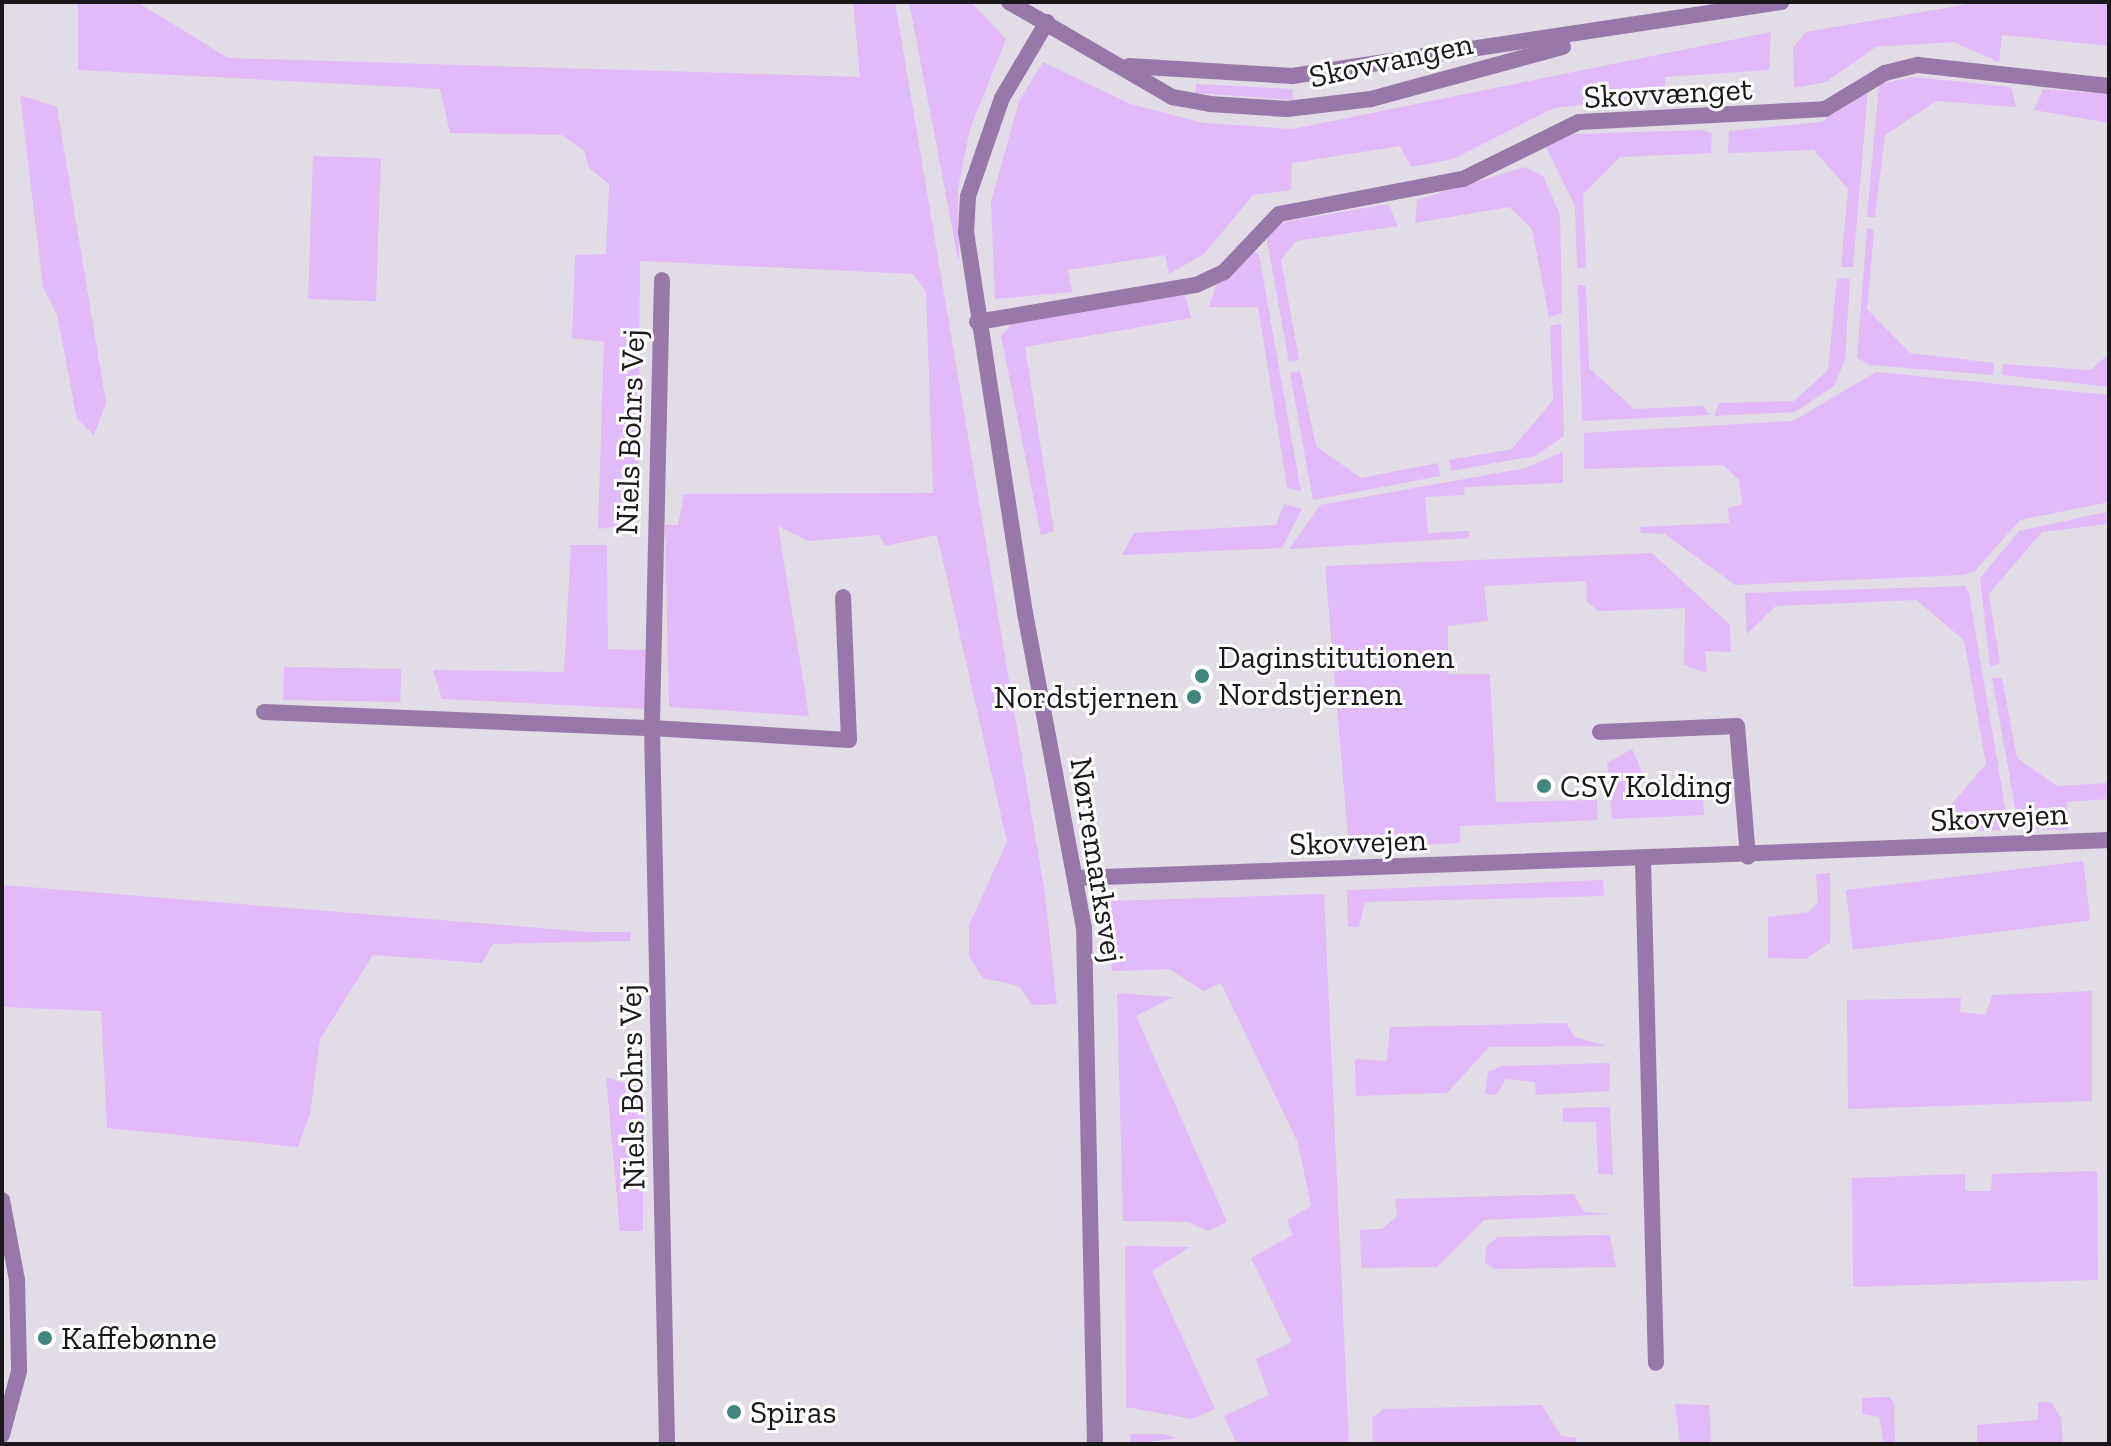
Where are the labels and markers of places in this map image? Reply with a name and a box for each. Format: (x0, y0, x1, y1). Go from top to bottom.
place label: Daginstitutionen Nordstjernen (1218, 639, 1454, 714)
marker: Daginstitutionen Nordstjernen (1193, 667, 1211, 685)
place label: Nordstjernen (994, 678, 1178, 716)
marker: Nordstjernen (1185, 688, 1203, 706)
place label: CSV Kolding (1560, 767, 1733, 805)
marker: CSV Kolding (1535, 777, 1553, 795)
place label: Kaffebønne (61, 1319, 217, 1357)
marker: Kaffebønne (36, 1329, 54, 1347)
place label: Spiras (750, 1393, 837, 1431)
marker: Spiras (725, 1403, 743, 1421)

